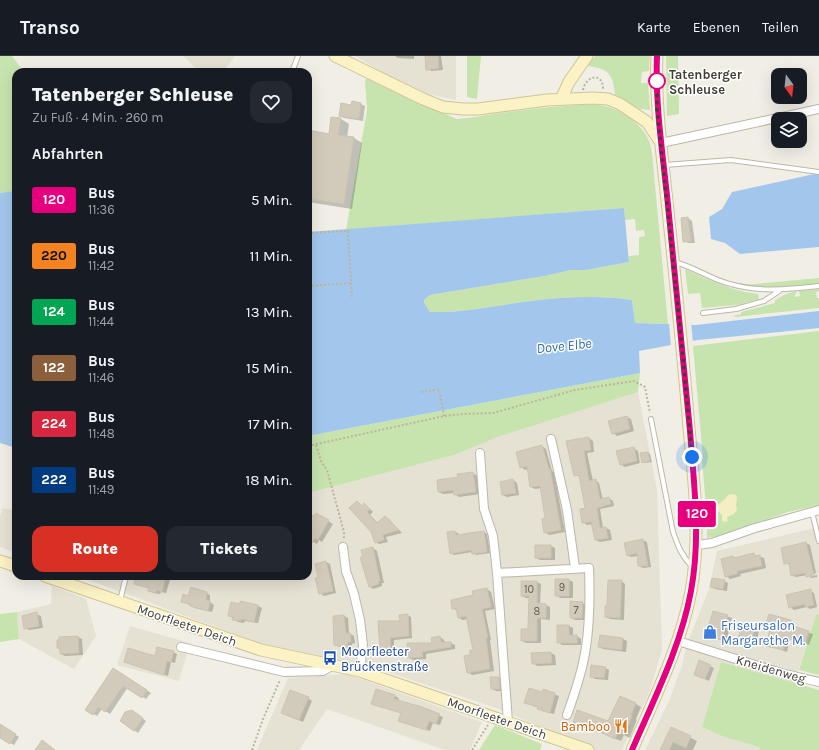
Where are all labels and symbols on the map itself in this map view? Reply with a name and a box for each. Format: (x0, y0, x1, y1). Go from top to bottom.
place label: Tatenberger Schleuse (669, 67, 743, 97)
north arrow (771, 68, 807, 104)
marker: Tatenberger Schleuse (648, 72, 666, 90)
water label: Dove Elbe (536, 335, 593, 357)
your location (682, 447, 702, 467)
line badge: 120 (674, 501, 720, 527)
house number: 9 (559, 581, 565, 594)
house number: 10 (524, 583, 534, 596)
street label: Moorfleeter Deich (135, 601, 239, 649)
house number: 7 (573, 604, 579, 617)
house number: 8 (534, 605, 541, 618)
place label: Friseursalon Margarethe M. (721, 618, 805, 648)
shop icon: Friseursalon Margarethe M. (702, 624, 718, 640)
place label: Moorfleeter Brückenstraße (341, 644, 429, 674)
bus stop icon: Moorfleeter Brückenstraße (322, 650, 338, 666)
street label: Kneidenweg (734, 652, 808, 686)
street label: Moorfleeter Deich (445, 694, 549, 742)
restaurant icon: Bamboo (613, 718, 629, 734)
place label: Bamboo (561, 719, 610, 734)

